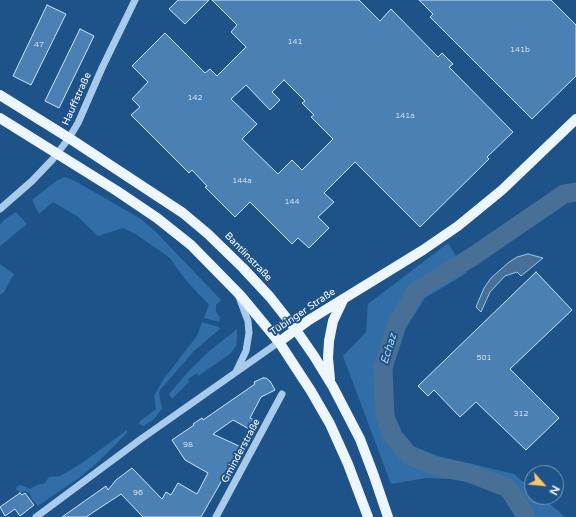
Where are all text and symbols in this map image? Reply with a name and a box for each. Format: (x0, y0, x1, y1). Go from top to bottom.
house number: 141 (287, 37, 303, 47)
house number: 47 (34, 40, 44, 50)
house number: 141b (510, 45, 530, 55)
street label: Hauffstraße (60, 71, 94, 127)
house number: 142 (187, 93, 203, 103)
house number: 141a (395, 111, 415, 121)
house number: 144a (232, 176, 252, 186)
house number: 144 (284, 197, 300, 207)
street label: Bantlinstraße (222, 230, 274, 284)
street label: Tübinger Straße (268, 286, 338, 338)
water label: Echaz (378, 332, 400, 366)
house number: 501 (476, 353, 492, 363)
house number: 312 (513, 409, 529, 419)
street label: Gminderstraße (219, 417, 263, 485)
house number: 98 (183, 440, 193, 450)
north arrow (524, 465, 564, 505)
text: N (546, 483, 562, 497)
house number: 96 (133, 488, 143, 498)

